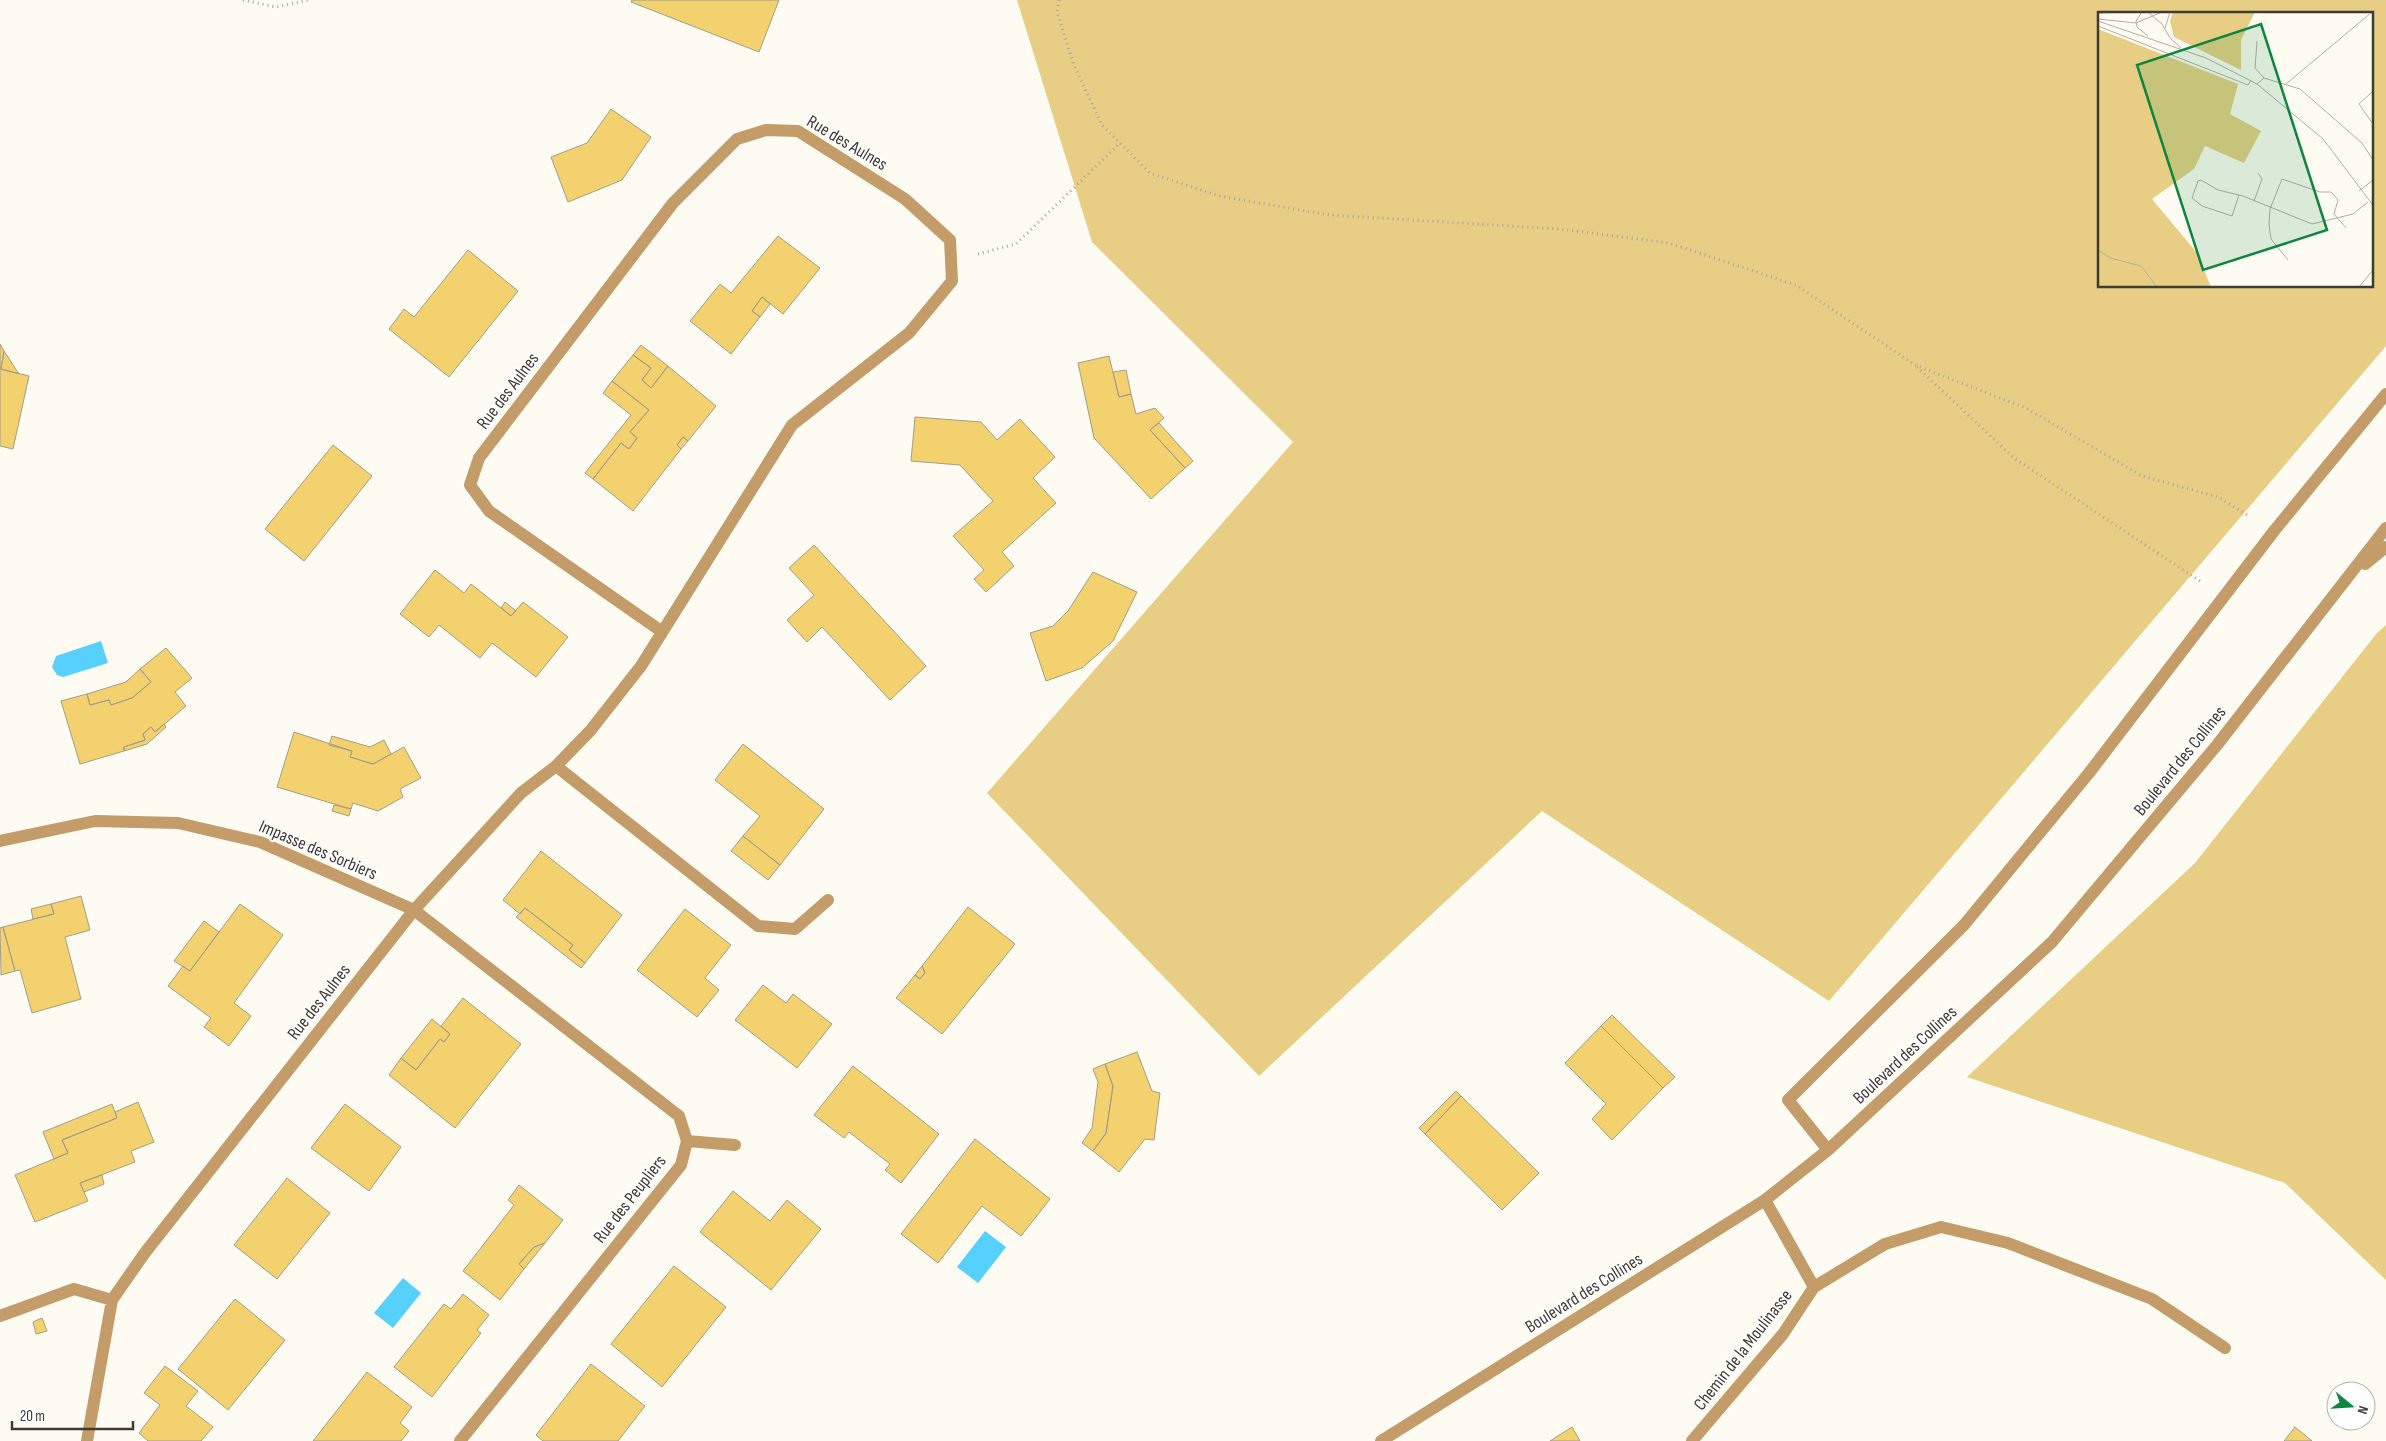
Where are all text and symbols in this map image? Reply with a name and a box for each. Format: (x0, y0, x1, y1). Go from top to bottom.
inset map (2098, 12, 2374, 288)
street label: Rue des Aulnes (803, 111, 891, 175)
street label: Rue des Aulnes (473, 349, 543, 433)
street label: Boulevard des Collines (2130, 702, 2230, 820)
street label: Impasse des Sorbiers (256, 816, 380, 884)
street label: Rue des Aulnes (283, 960, 355, 1044)
street label: Boulevard des Collines (1849, 1002, 1961, 1108)
street label: Rue des Peupliers (589, 1151, 671, 1247)
street label: Boulevard des Collines (1522, 1249, 1646, 1337)
street label: Chemin de la Moulinasse (1689, 1286, 1797, 1414)
north arrow (2326, 1381, 2376, 1431)
scale bar (12, 1398, 134, 1430)
text: N (2354, 1404, 2372, 1416)
text: 20 m (20, 1407, 45, 1426)

